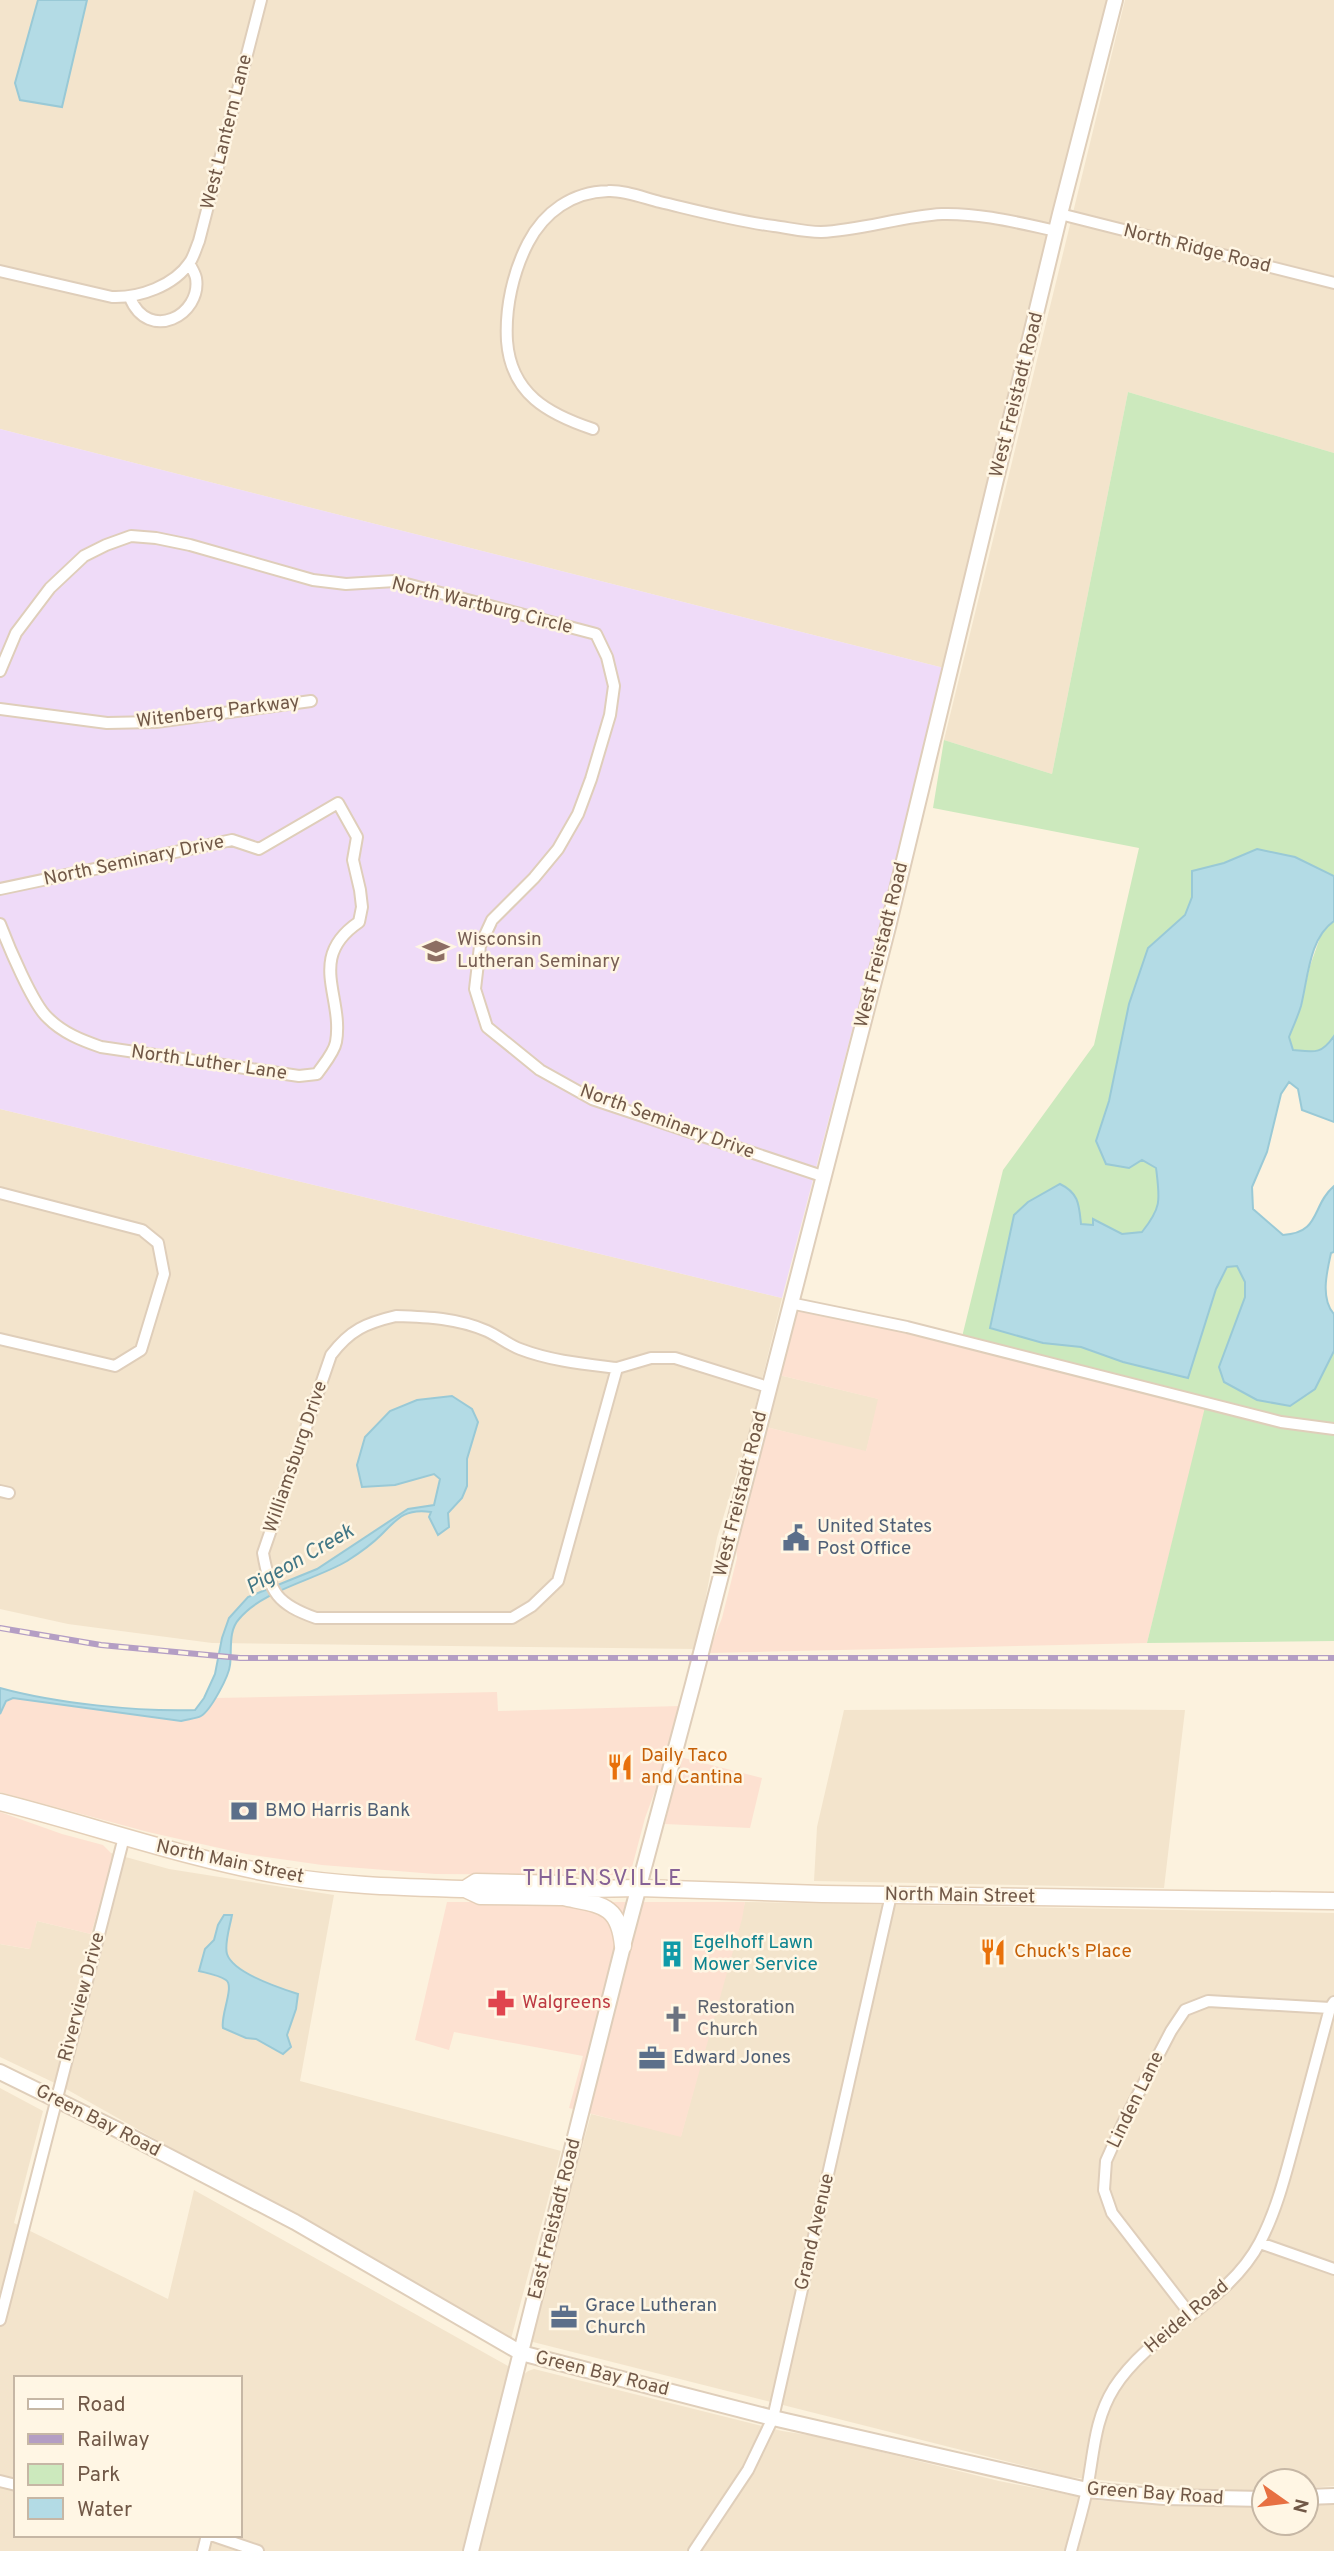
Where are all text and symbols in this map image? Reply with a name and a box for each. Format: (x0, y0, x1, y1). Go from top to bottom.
street label: West Lantern Lane (196, 52, 258, 212)
street label: North Ridge Road (1121, 219, 1273, 279)
street label: West Freistadt Road (985, 310, 1049, 480)
street label: North Wartburg Circle (389, 572, 575, 640)
street label: Witenberg Parkway (135, 690, 301, 734)
street label: North Seminary Drive (41, 830, 227, 892)
street label: West Freistadt Road (850, 860, 914, 1030)
place label: Wisconsin Lutheran Seminary (457, 928, 620, 974)
school or university icon: Wisconsin Lutheran Seminary (421, 936, 451, 966)
street label: North Luther Lane (130, 1040, 288, 1086)
street label: North Seminary Drive (576, 1079, 758, 1165)
street label: Williamsburg Drive (259, 1378, 333, 1536)
street label: West Freistadt Road (709, 1409, 773, 1579)
place label: United States Post Office (817, 1515, 932, 1561)
water label: Pigeon Creek (241, 1518, 359, 1602)
public building icon: United States Post Office (781, 1523, 811, 1553)
place label: Daily Taco and Cantina (641, 1744, 743, 1790)
restaurant icon: Daily Taco and Cantina (605, 1752, 635, 1782)
bank icon: BMO Harris Bank (229, 1796, 259, 1826)
place label: BMO Harris Bank (265, 1799, 410, 1823)
street label: North Main Street (154, 1835, 306, 1889)
district label: THIENSVILLE (522, 1865, 684, 1894)
street label: North Main Street (884, 1883, 1036, 1909)
street label: Riverview Drive (53, 1930, 111, 2064)
place label: Egelhoff Lawn Mower Service (693, 1931, 818, 1977)
restaurant icon: Chuck's Place (978, 1937, 1008, 1967)
building icon: Egelhoff Lawn Mower Service (657, 1939, 687, 1969)
place label: Chuck's Place (1014, 1940, 1132, 1964)
pharmacy icon: Walgreens (486, 1988, 516, 2018)
place label: Walgreens (522, 1991, 611, 2015)
place label: Restoration Church (697, 1996, 795, 2042)
church icon: Restoration Church (661, 2004, 691, 2034)
office icon: Edward Jones (637, 2043, 667, 2073)
place label: Edward Jones (673, 2046, 791, 2070)
street label: Linden Lane (1102, 2048, 1170, 2152)
street label: Green Bay Road (31, 2079, 165, 2163)
street label: East Freistadt Road (523, 2136, 587, 2302)
street label: Grand Avenue (790, 2171, 840, 2293)
street label: Heidel Road (1140, 2275, 1234, 2359)
place label: Grace Lutheran Church (585, 2294, 717, 2340)
office icon: Grace Lutheran Church (549, 2302, 579, 2332)
street label: Green Bay Road (533, 2346, 671, 2402)
legend (14, 2376, 242, 2537)
text: Road (77, 2392, 126, 2419)
text: Railway (77, 2427, 150, 2454)
text: Park (77, 2462, 120, 2489)
north arrow (1250, 2467, 1320, 2537)
street label: Green Bay Road (1086, 2477, 1224, 2511)
text: N (1286, 2496, 1313, 2515)
text: Water (77, 2497, 132, 2524)

